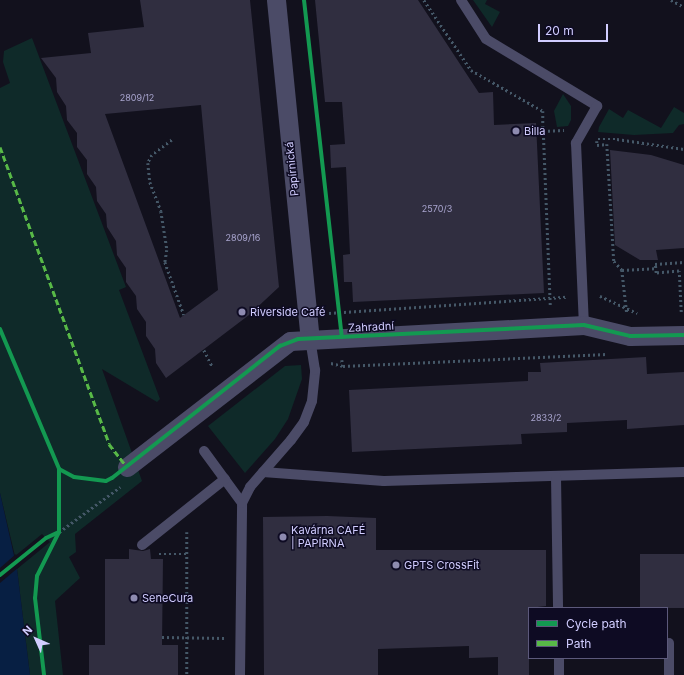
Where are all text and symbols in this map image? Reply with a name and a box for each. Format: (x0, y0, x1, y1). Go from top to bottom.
scale bar (540, 16, 610, 42)
text: 20 m (545, 23, 574, 38)
house number: 2809/12 (120, 93, 154, 103)
place label: Billa (524, 124, 545, 138)
marker: Billa (511, 126, 521, 136)
street label: Papírnická (283, 141, 301, 197)
house number: 2570/3 (422, 204, 452, 214)
house number: 2809/16 (226, 233, 260, 243)
place label: Riverside Café (250, 305, 325, 319)
marker: Riverside Café (237, 307, 247, 317)
street label: Zahradní (348, 319, 394, 335)
house number: 2833/2 (531, 413, 561, 423)
place label: Kavárna CAFÉ | PAPÍRNA (291, 524, 365, 550)
marker: Kavárna CAFÉ | PAPÍRNA (278, 532, 288, 542)
place label: GPTS CrossFit (404, 558, 479, 572)
marker: GPTS CrossFit (391, 560, 401, 570)
place label: SeneCura (142, 591, 193, 605)
marker: SeneCura (129, 593, 139, 603)
legend (528, 607, 668, 659)
text: Cycle path (566, 616, 627, 631)
north arrow (16, 619, 56, 659)
text: N (20, 623, 35, 638)
text: Path (566, 636, 591, 651)

